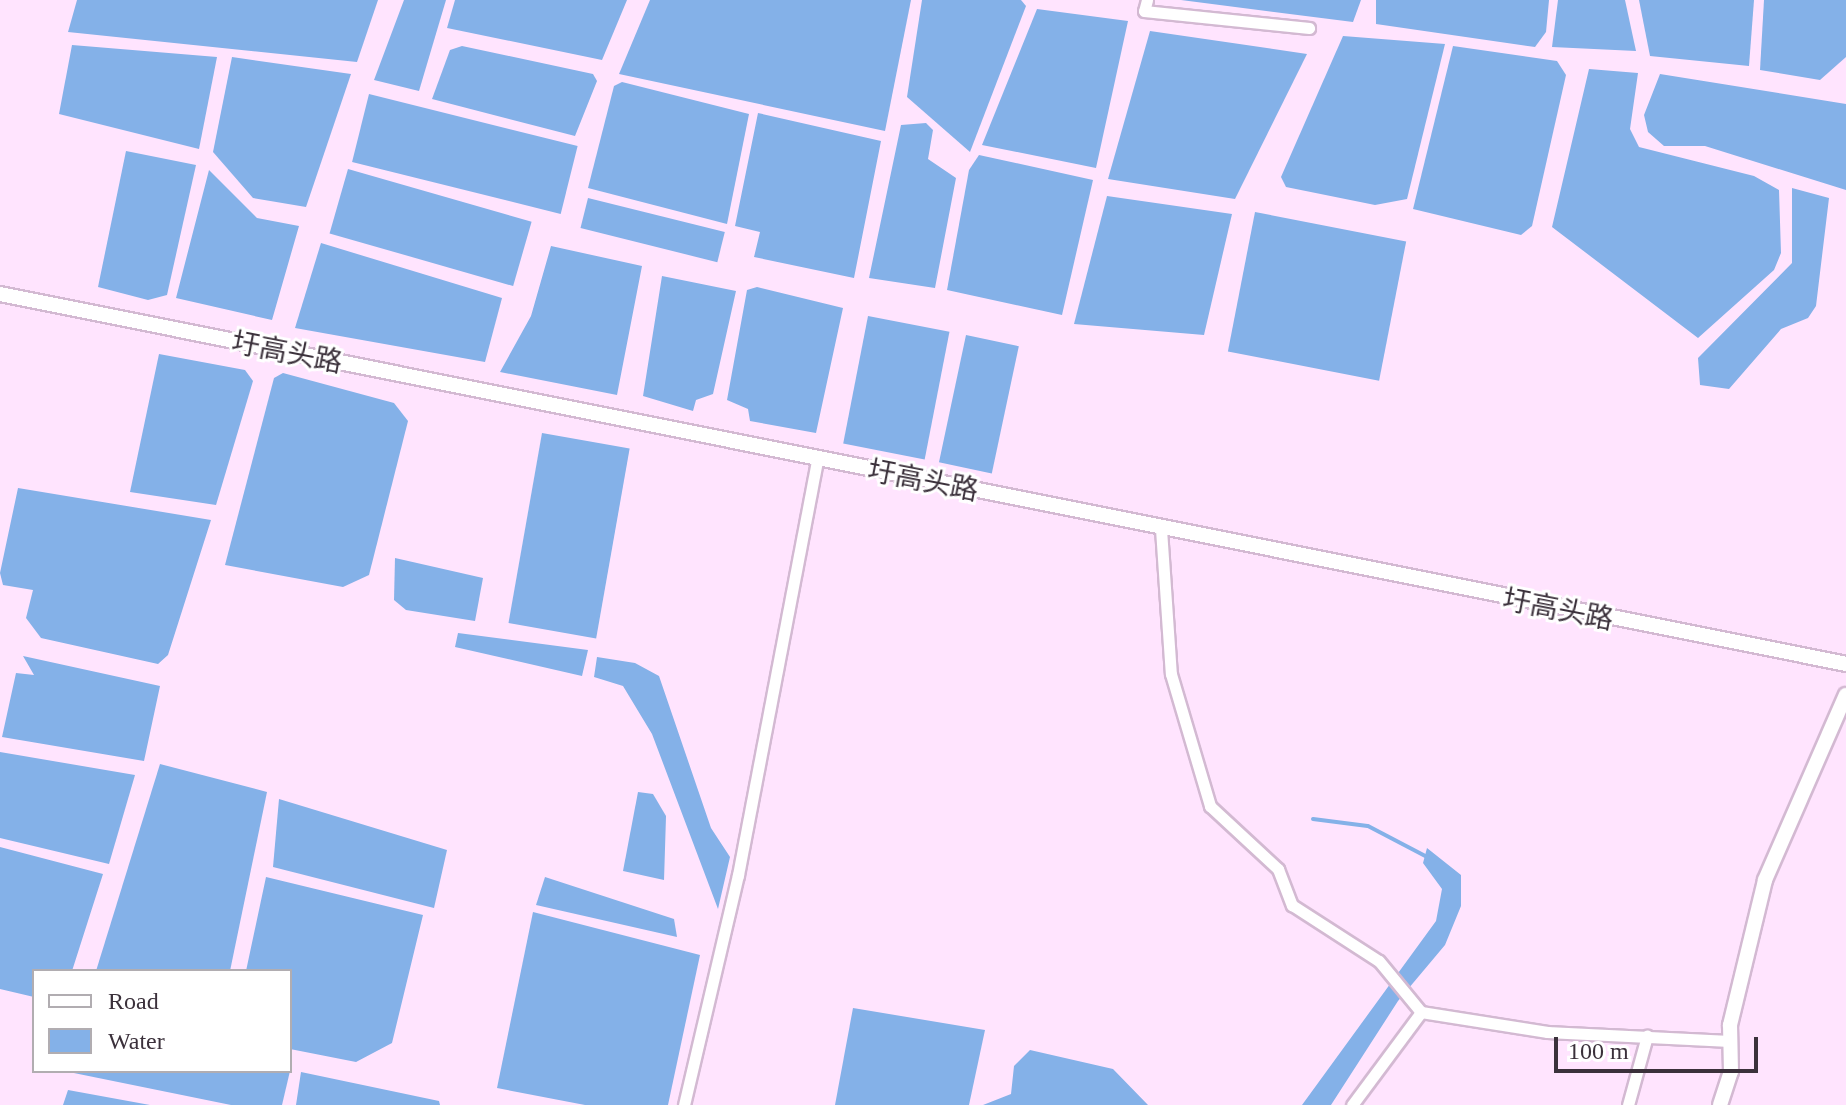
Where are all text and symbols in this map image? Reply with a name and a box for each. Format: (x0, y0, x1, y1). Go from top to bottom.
street label: 圩高头路 (229, 326, 345, 380)
street label: 圩高头路 (865, 454, 981, 508)
street label: 圩高头路 (1500, 583, 1616, 637)
legend (32, 969, 292, 1073)
text: Road (108, 988, 159, 1014)
scale bar (1558, 1021, 1762, 1071)
text: Water (108, 1028, 165, 1054)
text: 100 m (1568, 1038, 1629, 1064)

